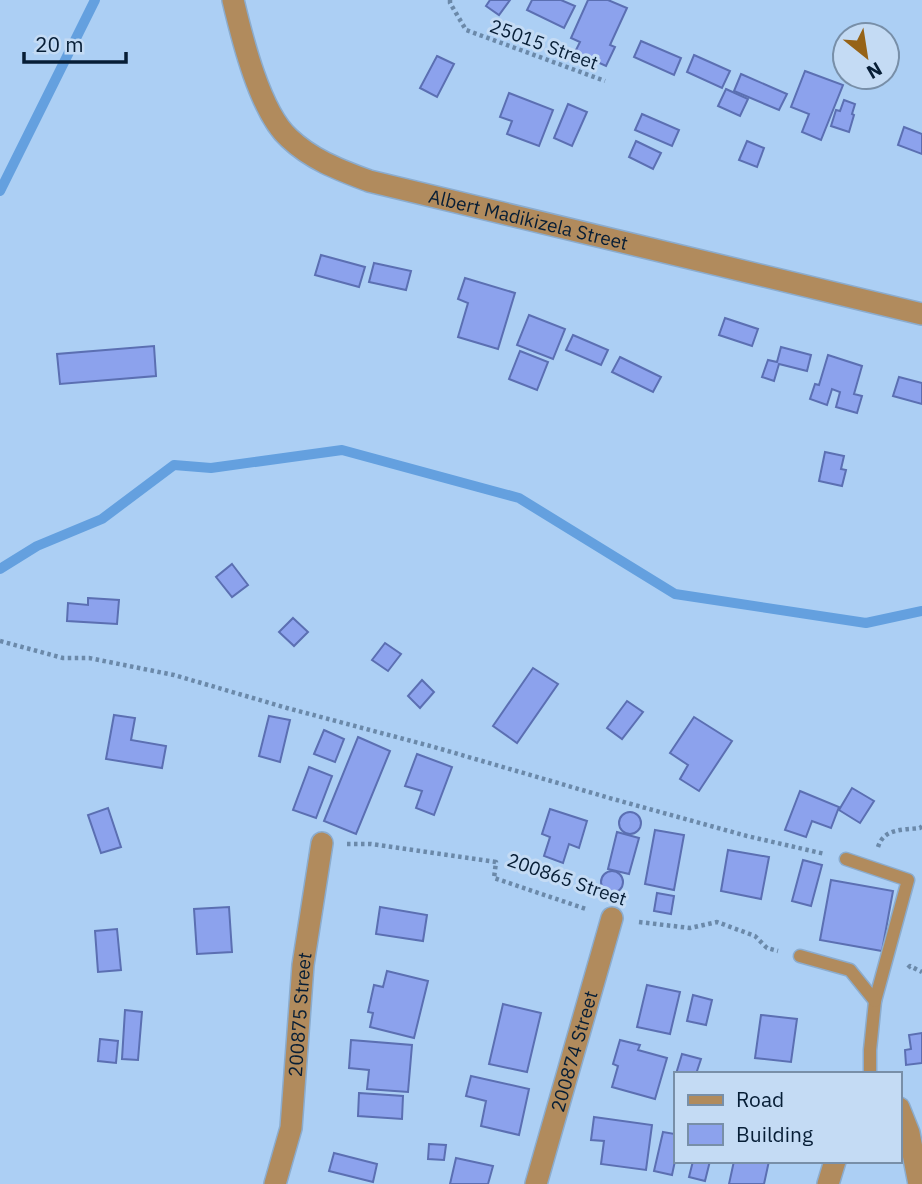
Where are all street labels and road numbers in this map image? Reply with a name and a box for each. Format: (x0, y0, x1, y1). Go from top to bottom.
street label: 25015 Street (487, 13, 601, 75)
street label: Albert Madikizela Street (426, 184, 630, 255)
street label: 200865 Street (504, 847, 630, 911)
street label: 200875 Street (283, 950, 317, 1078)
street label: 200874 Street (545, 988, 603, 1115)

